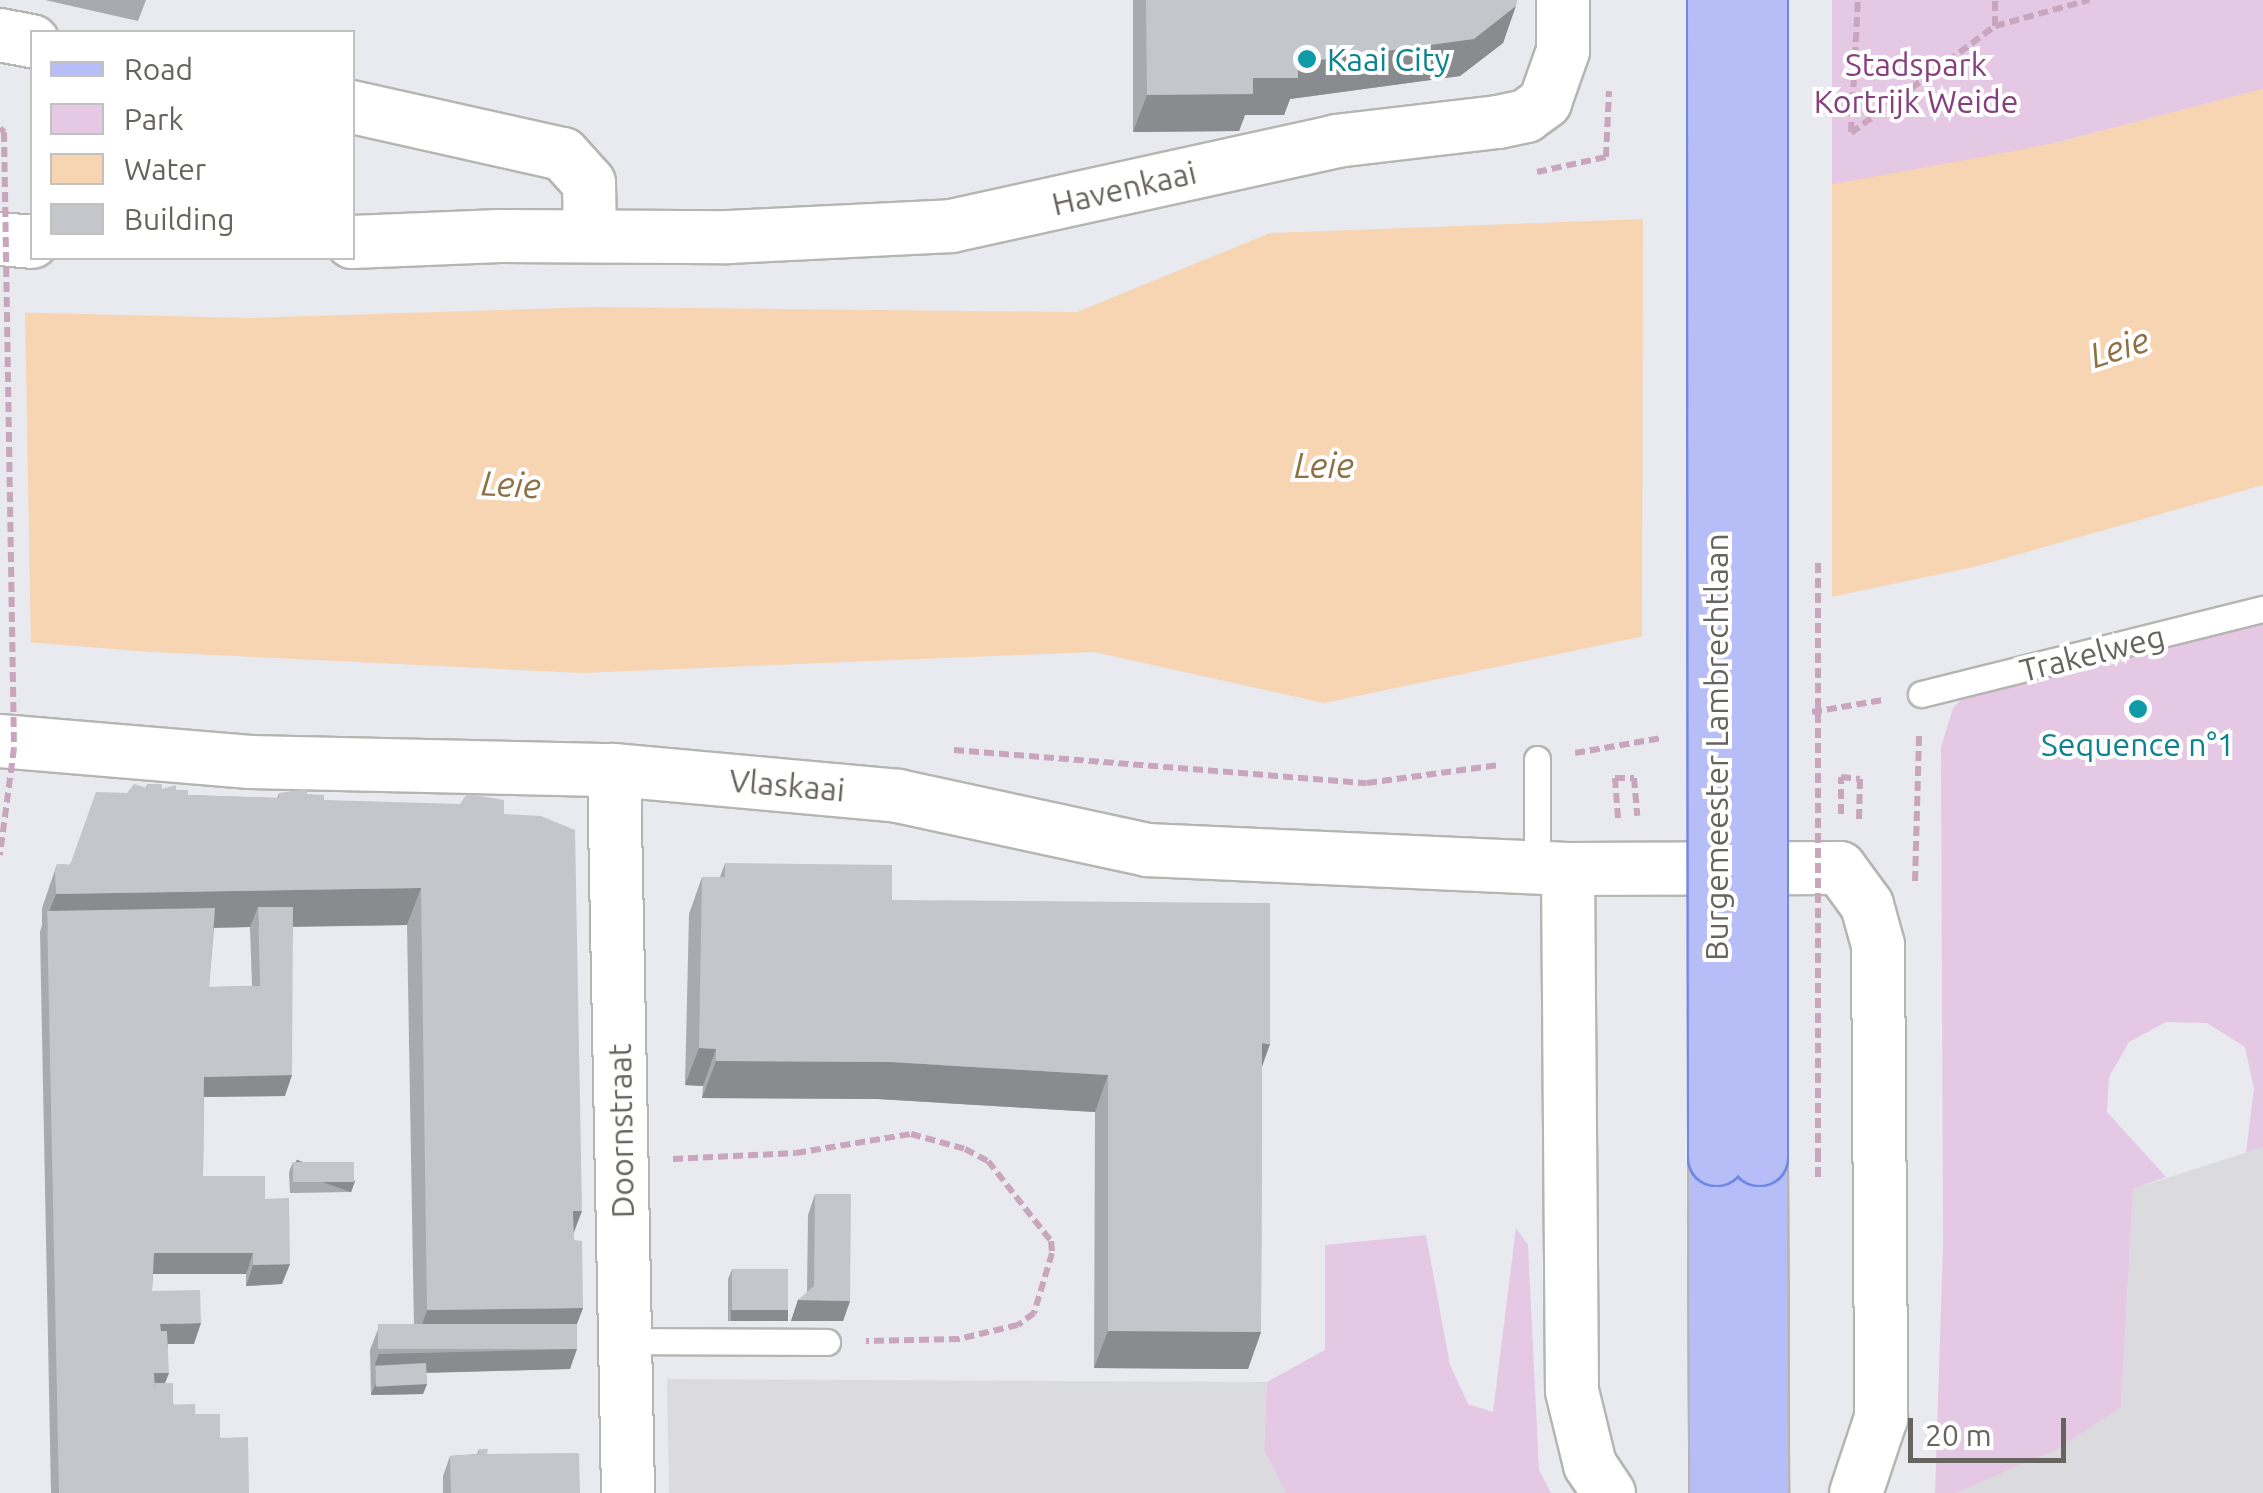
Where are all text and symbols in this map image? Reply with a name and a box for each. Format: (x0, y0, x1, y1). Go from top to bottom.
legend (30, 30, 355, 260)
place label: Kaai City (1327, 40, 1450, 78)
park label: Stadspark Kortrijk Weide (1814, 46, 2018, 121)
marker: Kaai City (1296, 48, 1318, 70)
text: Road (124, 52, 193, 86)
text: Park (124, 102, 184, 136)
text: Water (124, 152, 206, 186)
street label: Havenkaai (1048, 153, 1200, 223)
text: Building (124, 202, 235, 236)
water label: Leie (2084, 318, 2154, 376)
water label: Leie (1294, 444, 1354, 486)
water label: Leie (480, 461, 542, 507)
street label: Burgemeester Lambrechtlaan (1697, 533, 1735, 961)
street label: Trakelweg (2016, 616, 2168, 690)
marker: Sequence n°1 (2127, 698, 2149, 720)
place label: Sequence n°1 (2041, 725, 2235, 763)
street label: Vlaskaai (728, 761, 846, 809)
street label: Doornstraat (600, 1043, 642, 1219)
scale bar (1913, 1398, 2070, 1460)
text: 20 m (1925, 1418, 1992, 1452)

